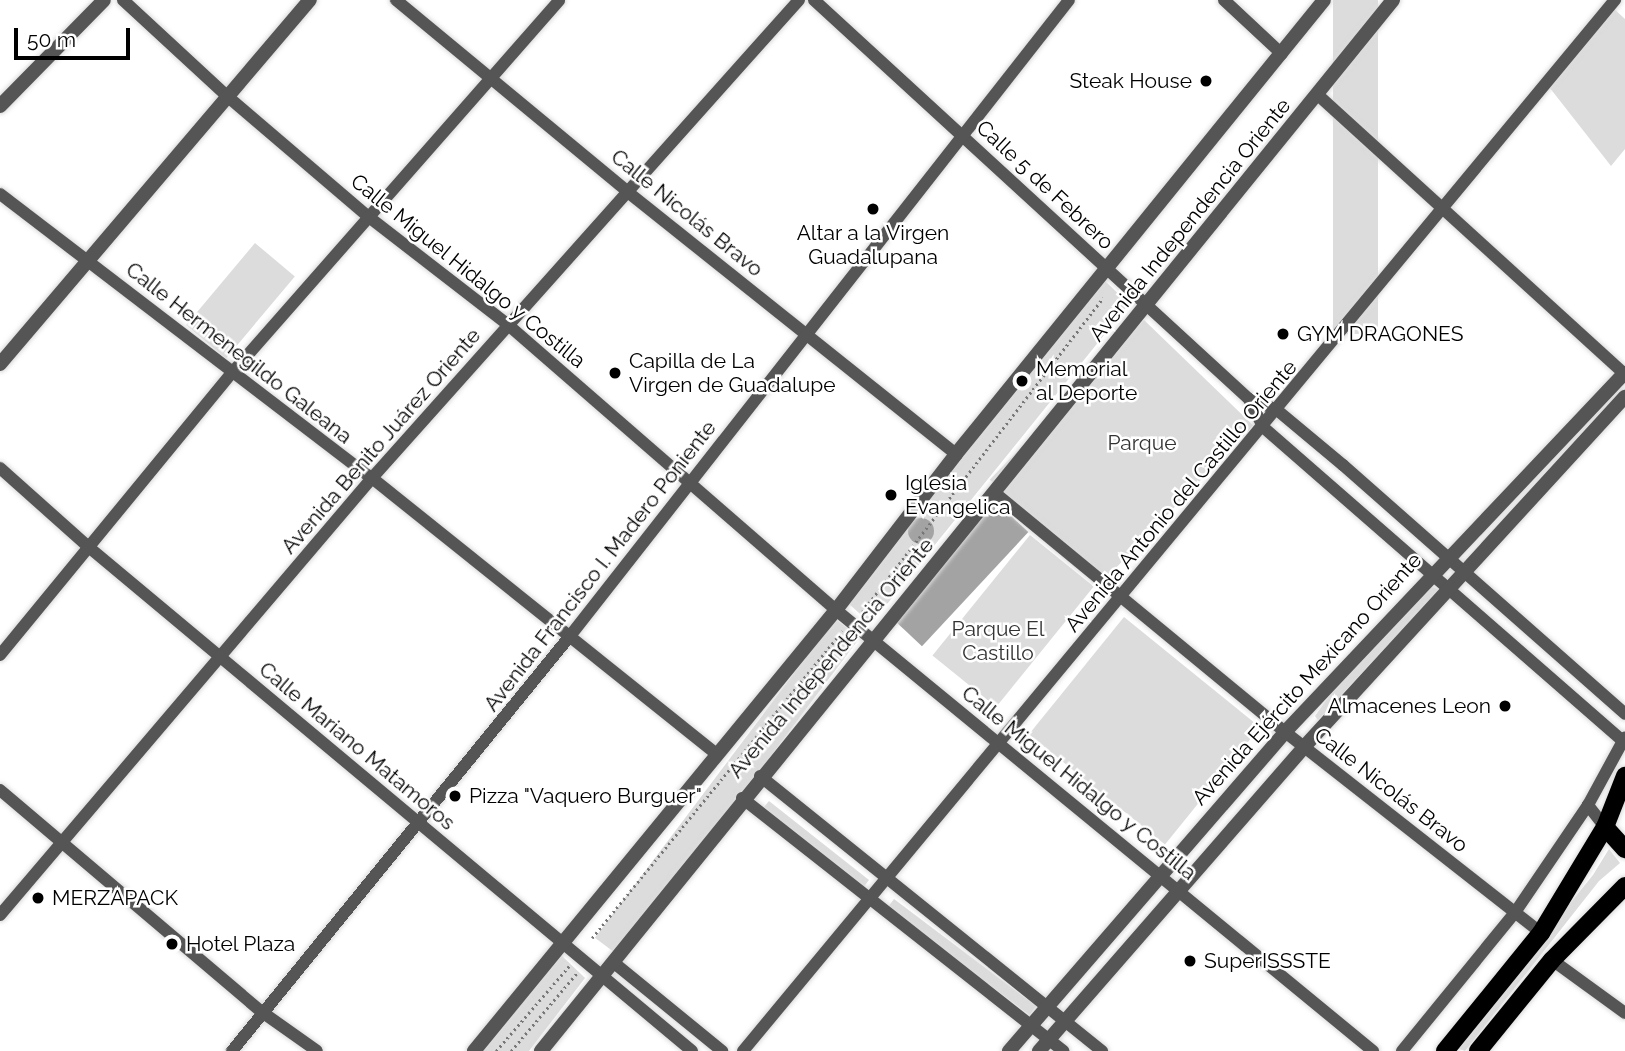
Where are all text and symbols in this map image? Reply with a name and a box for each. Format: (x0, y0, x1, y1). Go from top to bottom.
scale bar (18, 14, 133, 58)
text: 50 m (27, 27, 76, 52)
place label: Steak House (1070, 68, 1192, 94)
marker: Steak House (1198, 73, 1214, 89)
street label: Avenida Independencia Oriente (1084, 93, 1296, 347)
street label: Calle 5 de Febrero (971, 115, 1119, 255)
street label: Calle Nicolás Bravo (606, 144, 768, 282)
street label: Calle Miguel Hidalgo y Costilla (345, 168, 591, 374)
marker: Altar a la Virgen Guadalupana (865, 201, 881, 217)
place label: Altar a la Virgen Guadalupana (796, 220, 950, 270)
street label: Calle Hermenegildo Galeana (121, 257, 357, 449)
place label: GYM DRAGONES (1297, 321, 1464, 347)
street label: Avenida Benito Juárez Oriente (276, 323, 486, 559)
marker: GYM DRAGONES (1275, 326, 1291, 342)
place label: Capilla de La Virgen de Guadalupe (629, 348, 835, 398)
street label: Avenida Antonio del Castillo Oriente (1059, 354, 1303, 638)
place label: Memorial al Deporte (1036, 356, 1138, 406)
marker: Capilla de La Virgen de Guadalupe (607, 365, 623, 381)
marker: Memorial al Deporte (1014, 373, 1030, 389)
street label: Avenida Francisco I. Madero Poniente (479, 416, 721, 716)
park label: Parque (1107, 430, 1177, 456)
place label: Iglesia Evangelica (905, 470, 1011, 520)
marker: Iglesia Evangelica (883, 487, 899, 503)
street label: Avenida Independencia Oriente (723, 533, 939, 783)
street label: Avenida Ejército Mexicano Oriente (1187, 548, 1427, 810)
park label: Parque El Castillo (951, 616, 1045, 666)
street label: Calle Mariano Matamoros (254, 657, 460, 835)
street label: Calle Miguel Hidalgo y Costilla (956, 680, 1202, 886)
place label: Almacenes Leon (1327, 693, 1491, 719)
marker: Almacenes Leon (1497, 698, 1513, 714)
street label: Calle Nicolás Bravo (1309, 722, 1473, 858)
place label: Pizza "Vaquero Burguer" (469, 783, 702, 809)
marker: Pizza "Vaquero Burguer" (447, 788, 463, 804)
place label: MERZAPACK (52, 885, 178, 911)
marker: MERZAPACK (30, 890, 46, 906)
place label: Hotel Plaza (186, 931, 296, 957)
marker: Hotel Plaza (164, 936, 180, 952)
place label: SuperISSSTE (1204, 948, 1331, 974)
marker: SuperISSSTE (1182, 953, 1198, 969)

